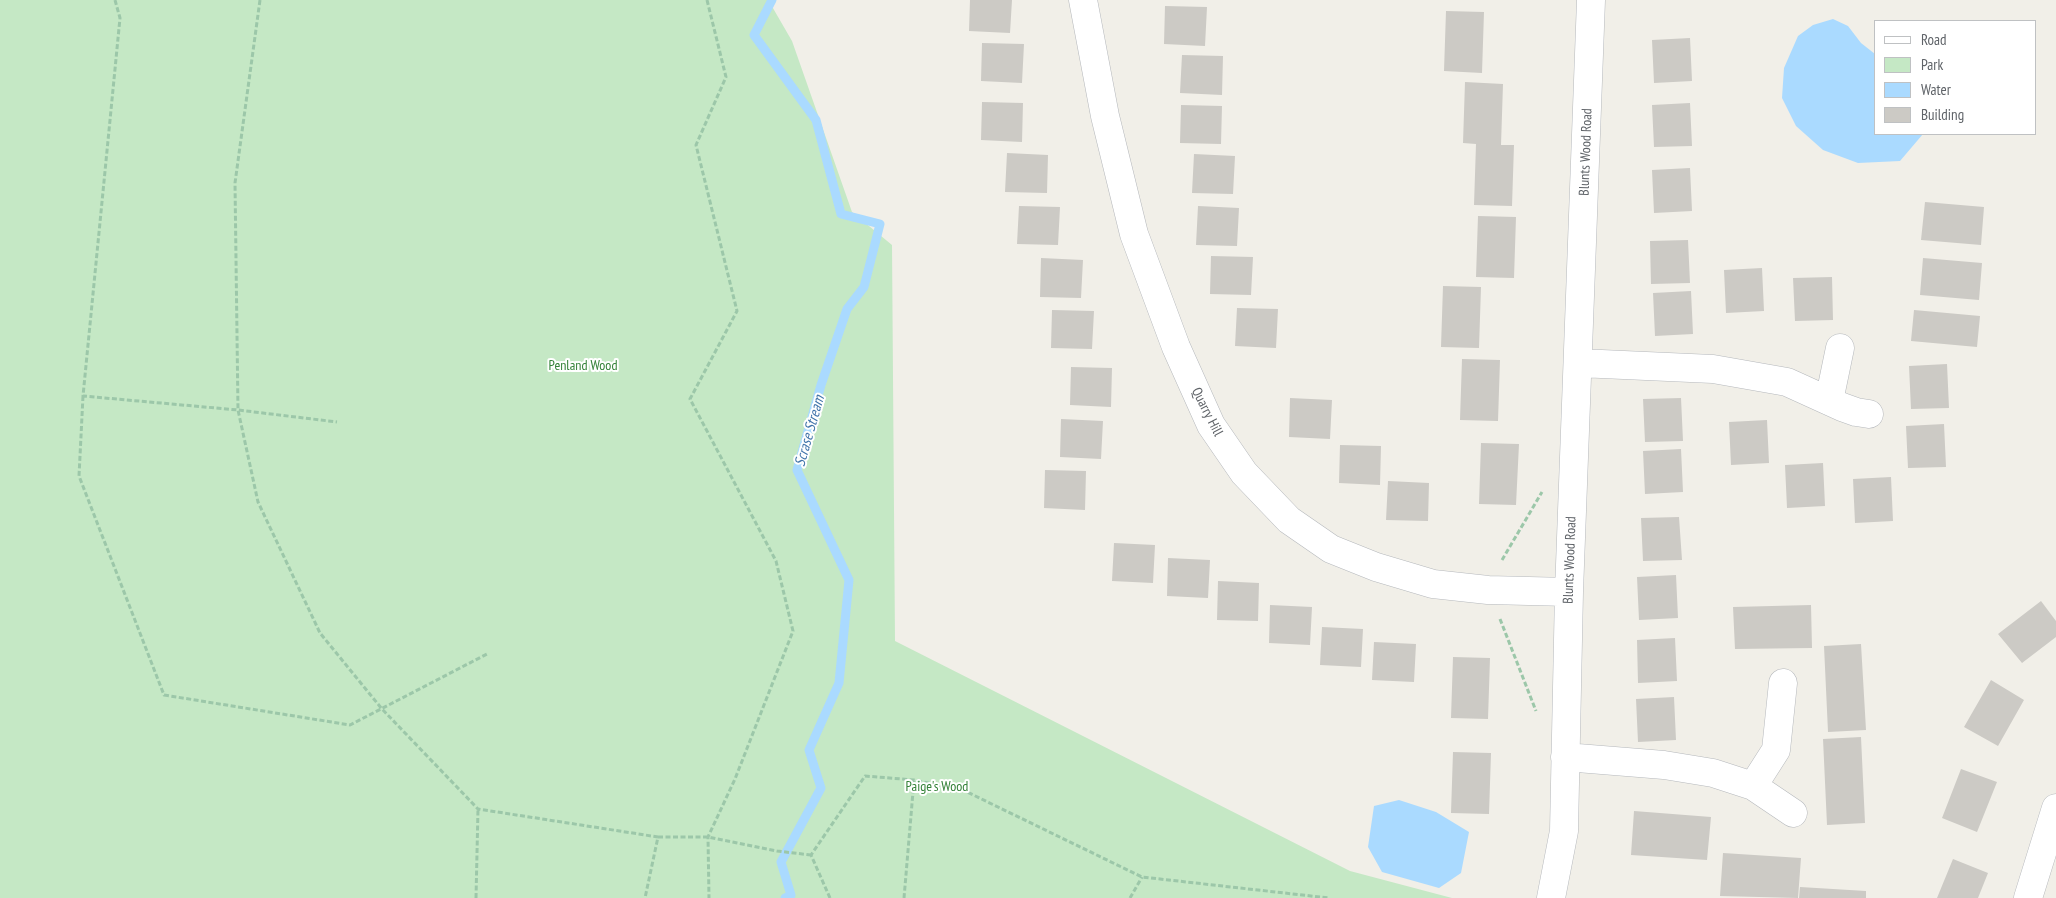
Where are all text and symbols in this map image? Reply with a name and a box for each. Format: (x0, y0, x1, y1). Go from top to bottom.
legend (1874, 20, 2036, 135)
text: Road (1921, 30, 1947, 49)
text: Park (1921, 55, 1943, 74)
text: Water (1921, 80, 1951, 99)
text: Building (1921, 105, 1964, 124)
street label: Blunts Wood Road (1576, 108, 1596, 196)
park label: Penland Wood (549, 358, 617, 374)
street label: Quarry Hill (1188, 385, 1226, 439)
water label: Scrase Stream (791, 393, 829, 469)
street label: Blunts Wood Road (1560, 516, 1580, 604)
park label: Paige's Wood (906, 779, 968, 795)

